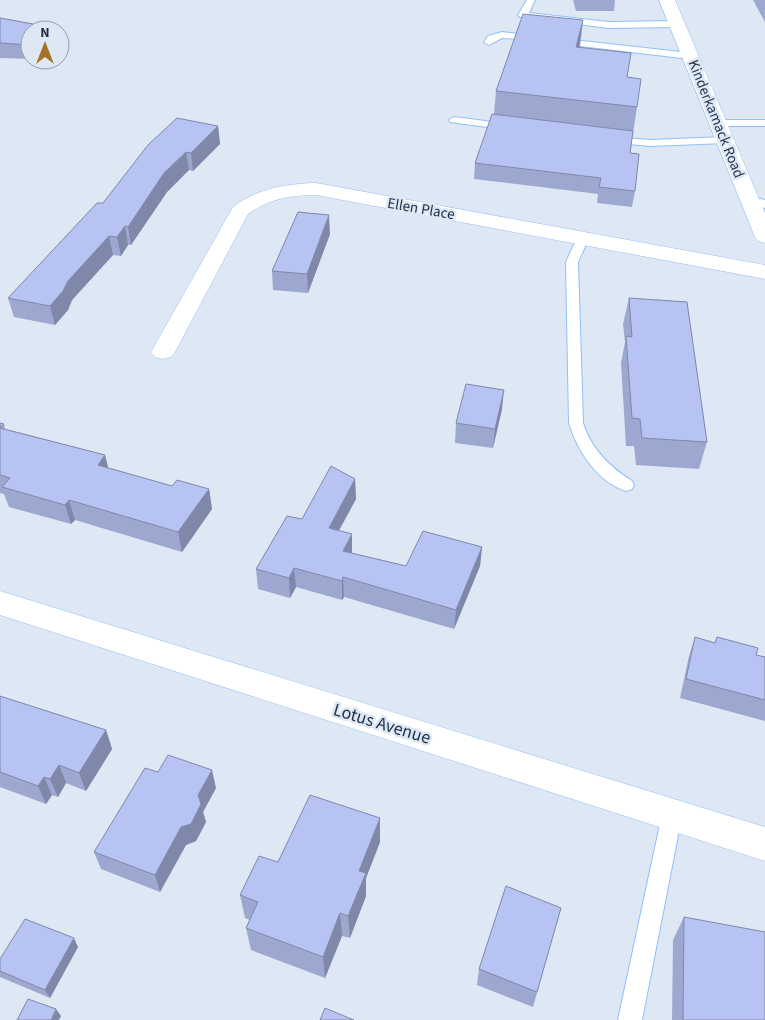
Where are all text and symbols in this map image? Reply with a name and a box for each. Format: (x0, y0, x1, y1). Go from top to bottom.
north arrow (20, 20, 70, 70)
text: N (40, 23, 50, 43)
street label: Kinderkamack Road (683, 57, 749, 181)
street label: Ellen Place (386, 193, 456, 225)
street label: Lotus Avenue (330, 697, 434, 751)

